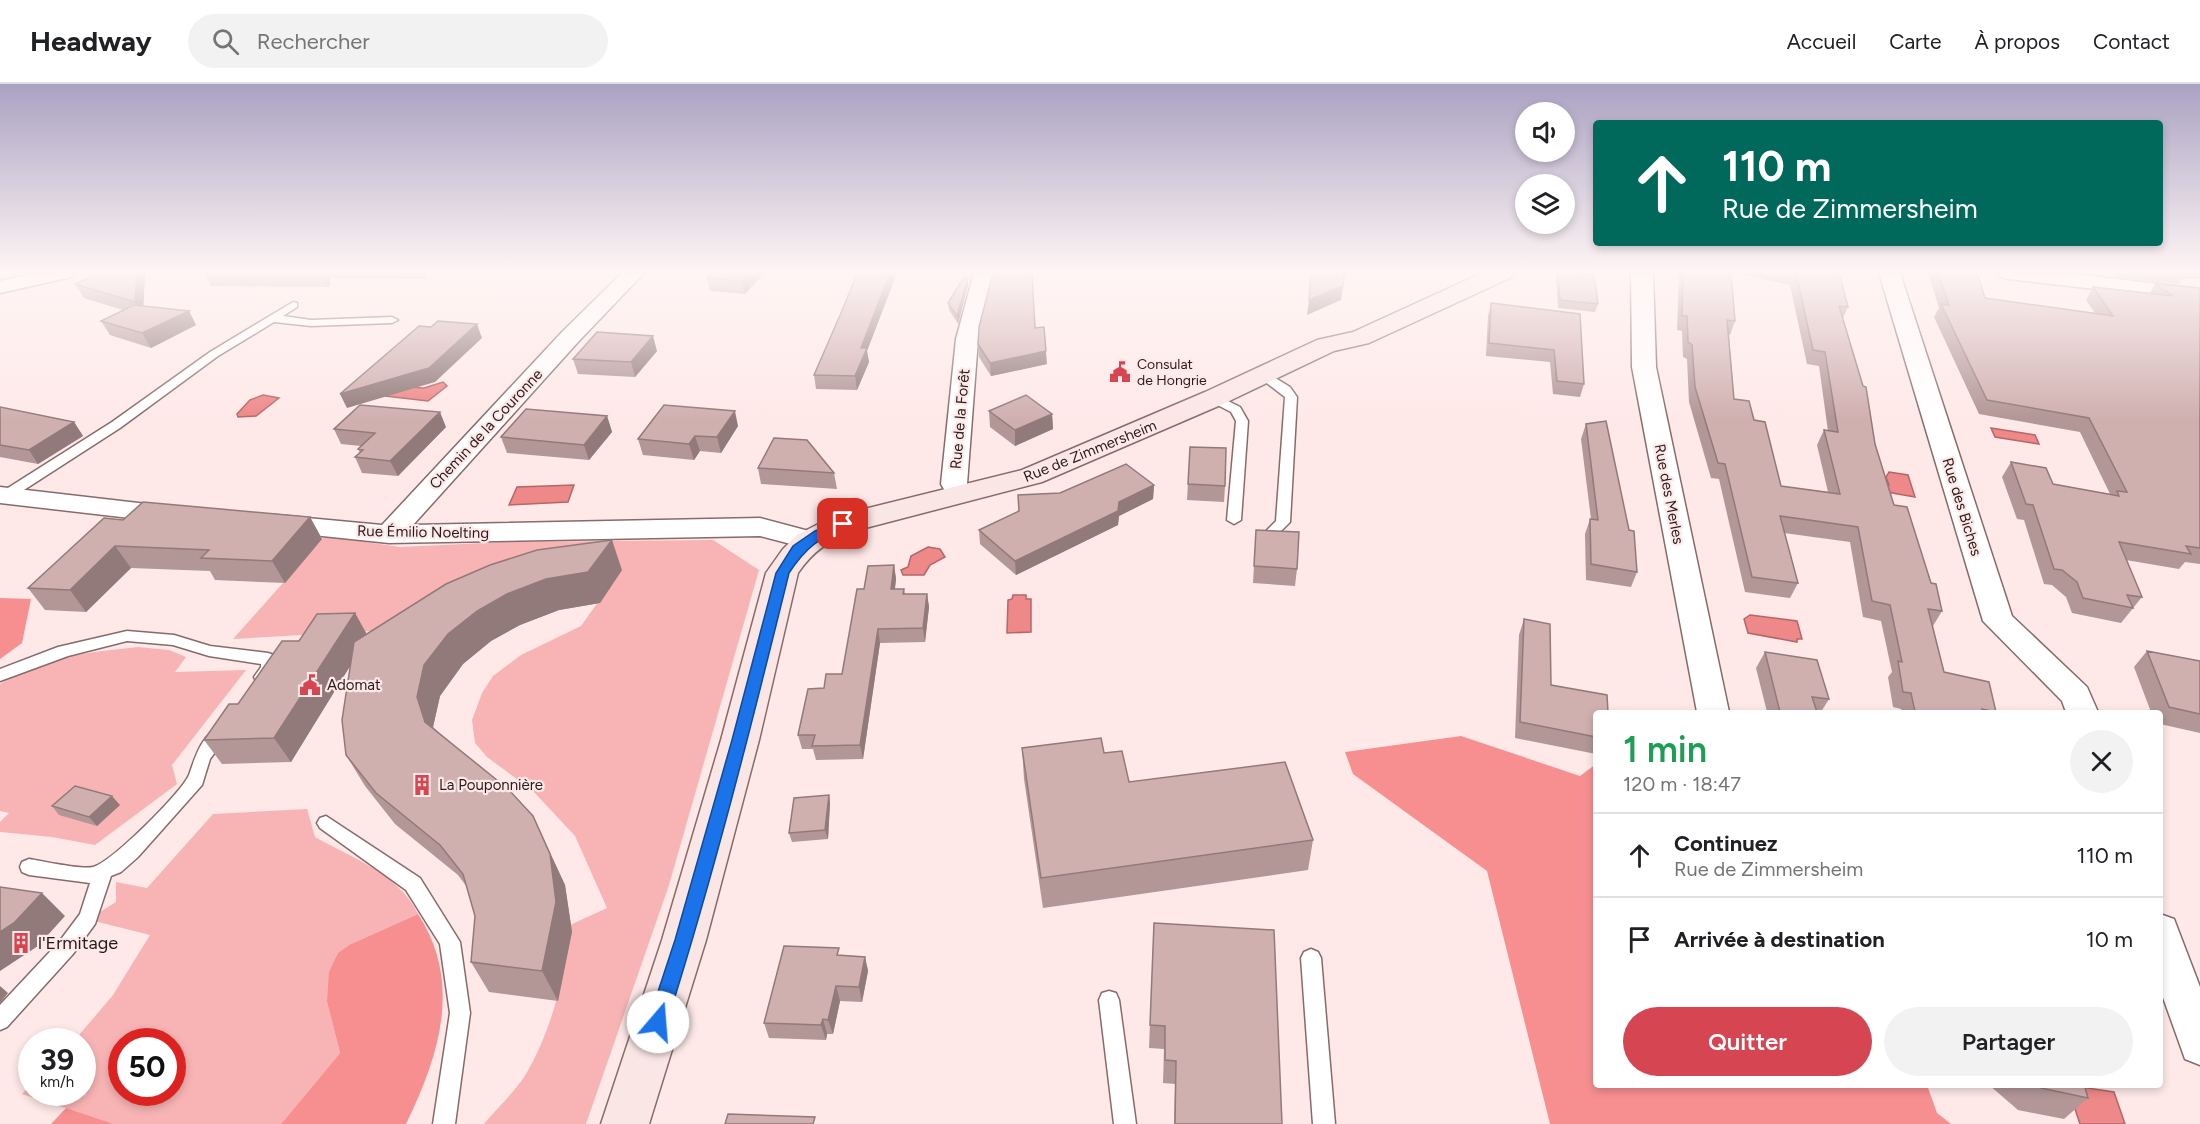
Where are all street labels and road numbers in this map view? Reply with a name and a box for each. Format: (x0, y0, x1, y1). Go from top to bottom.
street label: Chemin de la Couronne (426, 365, 546, 493)
street label: Rue de la Forêt (947, 368, 973, 470)
street label: Rue de Zimmersheim (1021, 416, 1159, 486)
street label: Rue des Merles (1650, 442, 1688, 546)
street label: Rue des Biches (1939, 456, 1985, 558)
street label: Rue Émilio Noelting (357, 522, 489, 542)

